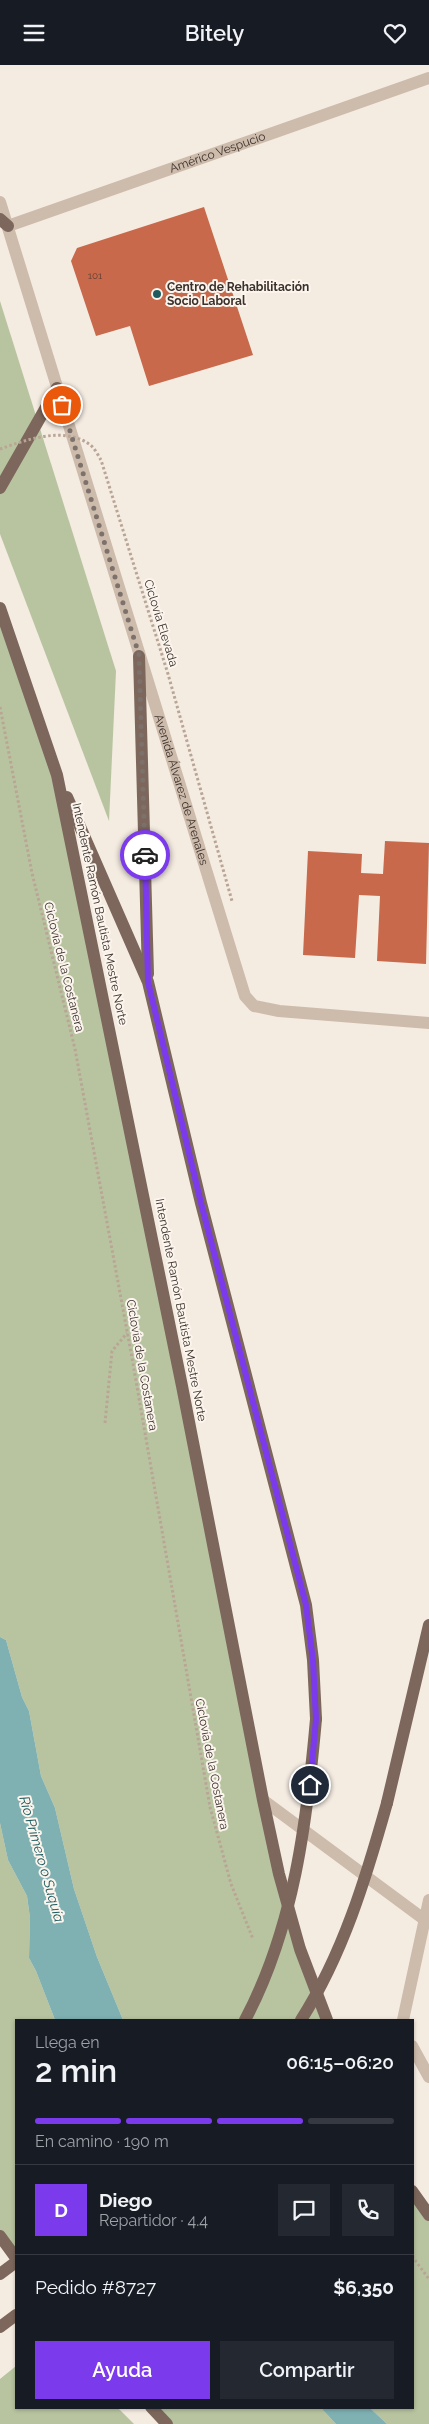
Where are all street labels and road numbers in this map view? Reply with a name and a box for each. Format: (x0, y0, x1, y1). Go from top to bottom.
street label: Américo Vespucio (168, 129, 267, 176)
street label: Ciclovía Elevada (141, 578, 181, 668)
street label: Avenida Álvarez de Arenales (151, 712, 211, 867)
street label: Intendente Ramón Bautista Mestre Norte (70, 802, 130, 1026)
street label: Ciclovía de la Costanera (41, 901, 87, 1033)
street label: Intendente Ramón Bautista Mestre Norte (153, 1198, 209, 1422)
street label: Ciclovía de la Costanera (124, 1298, 160, 1432)
street label: Ciclovía de la Costanera (192, 1697, 232, 1831)

